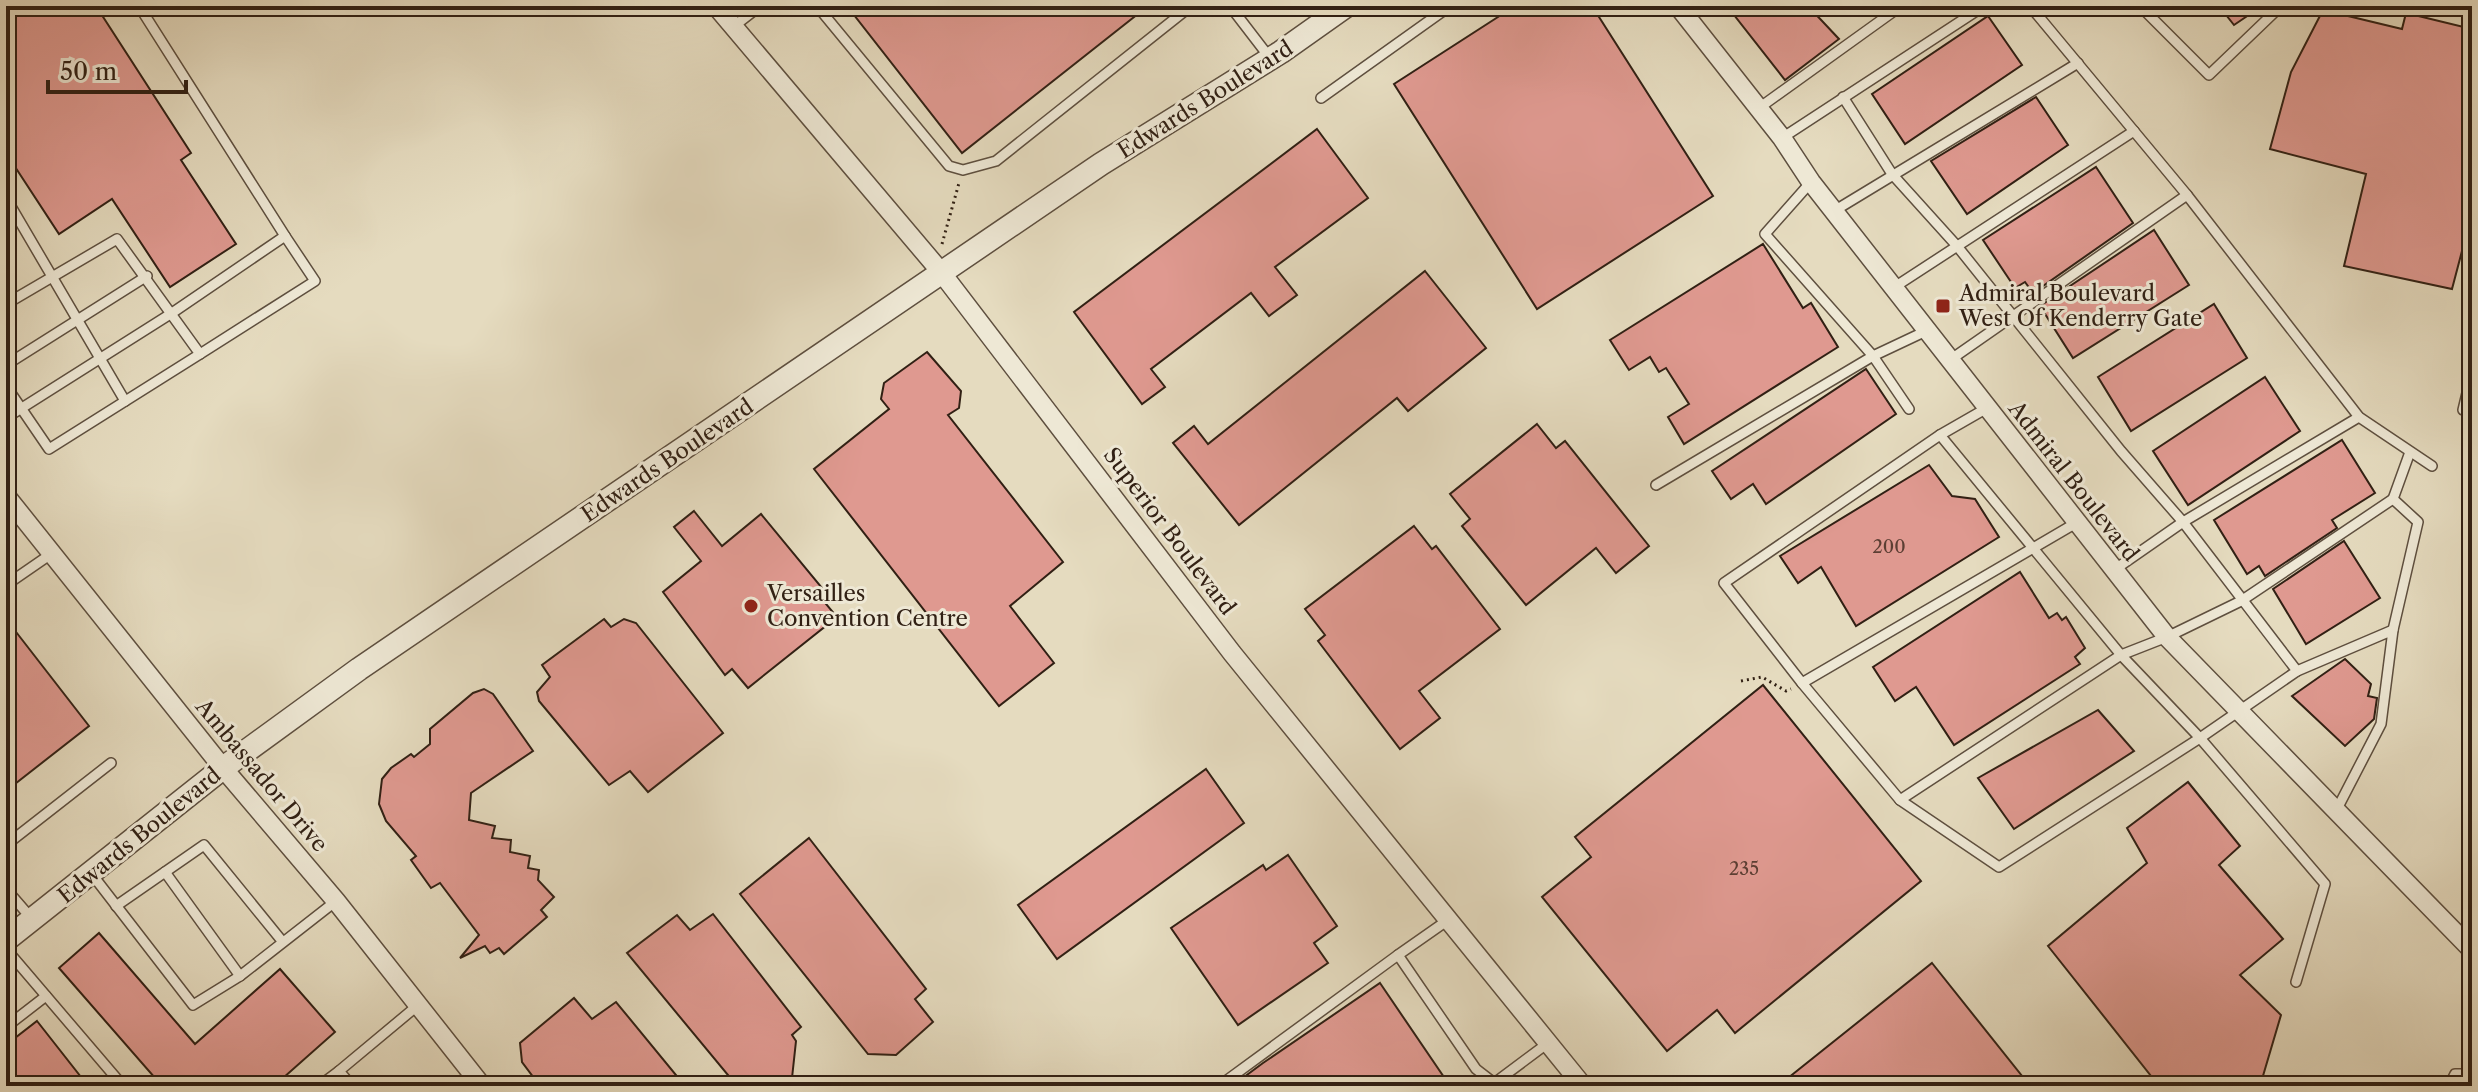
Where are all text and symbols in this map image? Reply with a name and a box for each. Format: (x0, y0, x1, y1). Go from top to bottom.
street label: Edwards Boulevard (1113, 35, 1298, 164)
scale bar (48, 44, 186, 94)
text: 50 m (60, 57, 117, 86)
place label: Admiral Boulevard West Of Kenderry Gate (1958, 280, 2202, 332)
marker: Admiral Boulevard West Of Kenderry Gate (1934, 297, 1952, 315)
street label: Edwards Boulevard (576, 393, 758, 528)
street label: Admiral Boulevard (2002, 395, 2145, 567)
street label: Superior Boulevard (1098, 442, 1241, 620)
house number: 200 (1872, 536, 1906, 558)
place label: Versailles Convention Centre (766, 580, 968, 632)
marker: Versailles Convention Centre (742, 597, 760, 615)
street label: Ambassador Drive (189, 693, 333, 857)
street label: Edwards Boulevard (53, 762, 226, 909)
house number: 235 (1729, 858, 1759, 880)

